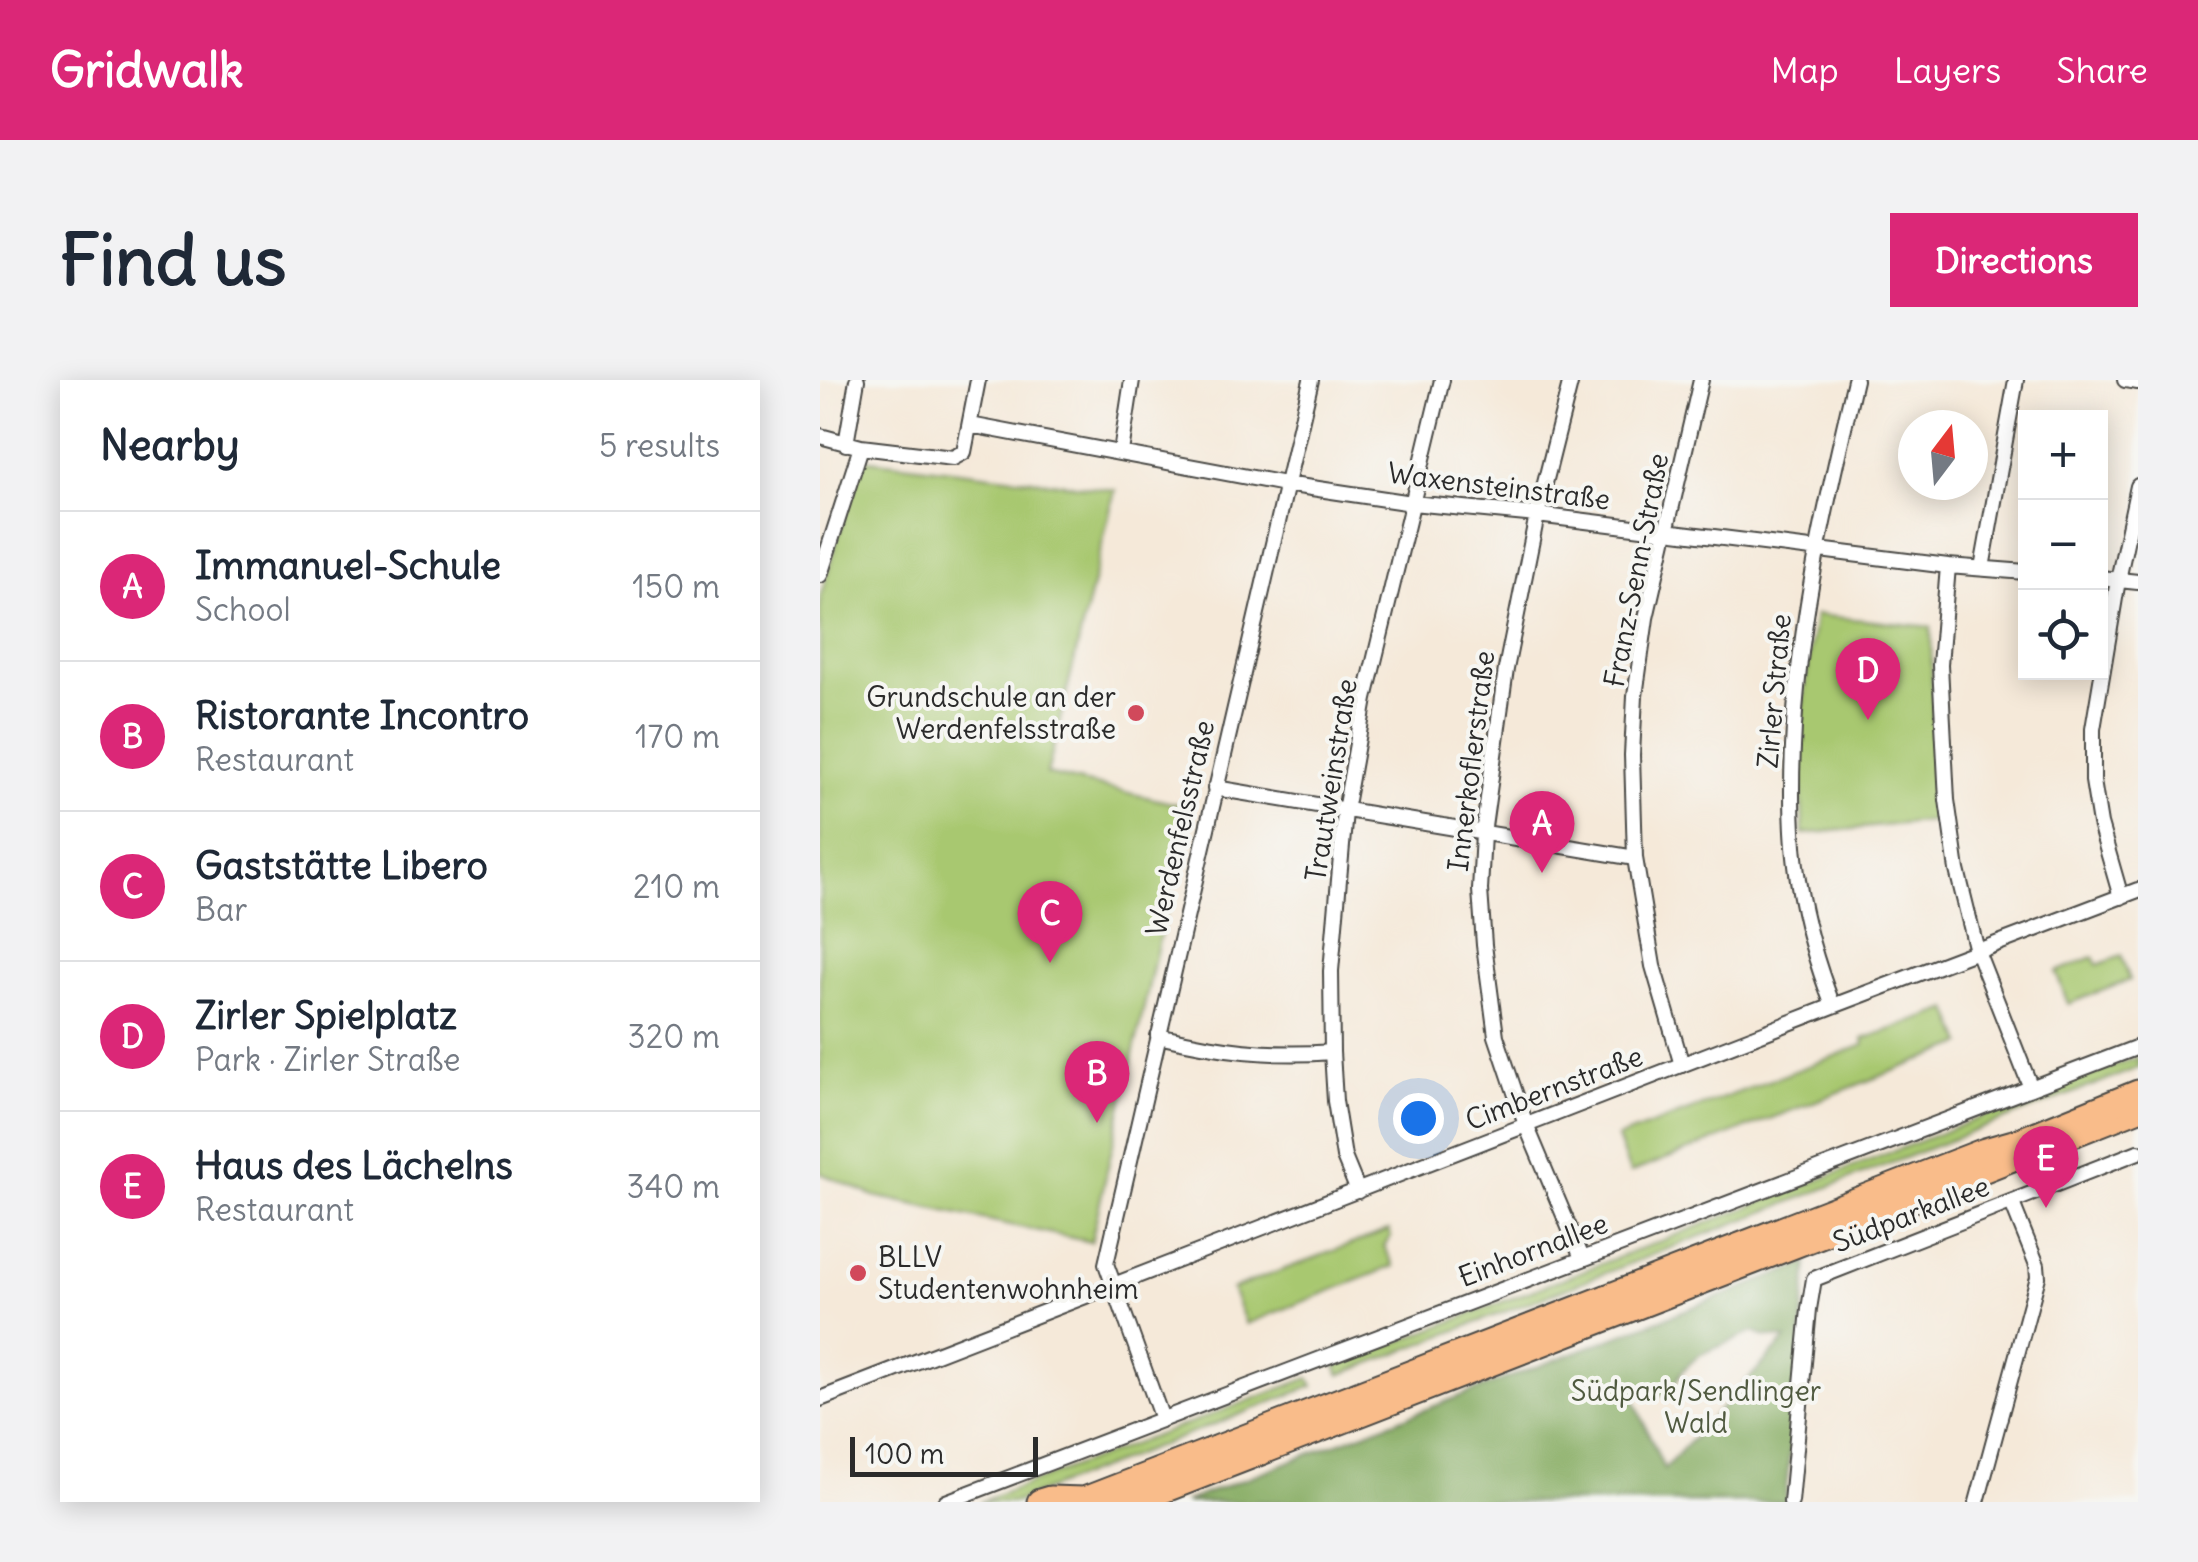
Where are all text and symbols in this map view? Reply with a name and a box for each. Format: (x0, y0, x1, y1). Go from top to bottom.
text: Gridwalk (50, 40, 244, 100)
text: Map (1771, 48, 1839, 92)
text: Layers (1894, 48, 2001, 92)
text: Share (2056, 48, 2148, 92)
button: Directions (1890, 213, 2138, 307)
text: Find us (60, 216, 286, 304)
north arrow (1898, 410, 1988, 500)
map controls (2018, 410, 2108, 680)
button: + (2018, 410, 2108, 500)
text: Nearby (100, 419, 239, 471)
text: 5 results (599, 425, 720, 466)
street label: Franz-Senn-Straße (1596, 450, 1676, 690)
street label: Waxensteinstraße (1386, 454, 1612, 518)
button: − (2018, 500, 2108, 590)
text: Immanuel-Schule (195, 542, 501, 589)
text: A (122, 566, 143, 607)
text: 150 m (632, 566, 720, 607)
text: School (195, 589, 291, 630)
button: locate (2018, 590, 2108, 680)
street label: Zirler Straße (1749, 612, 1799, 770)
pin: D (1836, 638, 1900, 720)
street label: Innerkoflerstraße (1440, 649, 1502, 873)
street label: Trautweinstraße (1297, 676, 1365, 884)
place label: Grundschule an der Werdenfelsstraße (866, 679, 1116, 747)
text: Ristorante Incontro (195, 692, 529, 739)
marker: Grundschule an der Werdenfelsstraße (1125, 702, 1147, 724)
text: B (122, 716, 143, 757)
text: 170 m (635, 716, 720, 757)
street label: Werdenfelsstraße (1138, 717, 1222, 939)
text: Restaurant (195, 739, 354, 780)
pin: A (1510, 790, 1574, 873)
text: Gaststätte Libero (195, 842, 488, 889)
text: C (122, 866, 143, 907)
text: 210 m (633, 866, 720, 907)
pin: C (1018, 880, 1082, 963)
text: Bar (195, 889, 247, 930)
text: Zirler Spielplatz (195, 992, 457, 1039)
text: D (121, 1016, 144, 1057)
text: 320 m (628, 1016, 720, 1057)
street label: Cimbernstraße (1460, 1038, 1648, 1138)
text: Park · Zirler Straße (195, 1039, 461, 1080)
pin: B (1064, 1040, 1130, 1123)
your location (1393, 1093, 1444, 1144)
pin: E (2014, 1126, 2078, 1208)
text: Haus des Lächelns (195, 1142, 513, 1189)
text: E (123, 1166, 142, 1207)
text: 340 m (627, 1166, 720, 1207)
street label: Südparkallee (1828, 1168, 1994, 1260)
text: Restaurant (195, 1189, 354, 1230)
street label: Einhornallee (1453, 1205, 1613, 1295)
place label: BLLV Studentenwohnheim (878, 1239, 1139, 1307)
marker: BLLV Studentenwohnheim (847, 1262, 869, 1284)
park label: Südpark/Sendlinger Wald (1571, 1373, 1821, 1441)
scale bar (850, 1432, 1038, 1476)
text: 100 m (865, 1436, 944, 1472)

